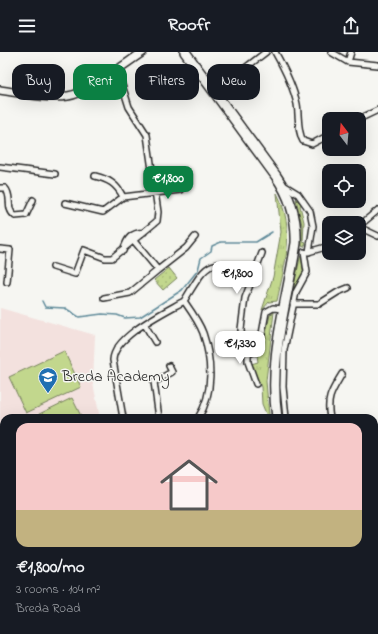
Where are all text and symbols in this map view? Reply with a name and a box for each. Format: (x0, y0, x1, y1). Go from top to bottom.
text: Roofr (168, 13, 210, 39)
icon: menu (16, 15, 38, 37)
icon: share (340, 15, 362, 37)
chip: Buy (12, 64, 65, 100)
chip: Rent (73, 64, 127, 100)
chip: Filters (135, 64, 199, 100)
chip: New (207, 64, 260, 100)
north arrow (322, 112, 366, 156)
map controls (322, 112, 366, 260)
button: locate (322, 164, 366, 208)
pin: €1,800 (135, 166, 201, 200)
text: €1,800 (152, 169, 184, 188)
button: layers (322, 216, 366, 260)
pin: €1,800 (204, 261, 270, 295)
text: €1,800 (221, 264, 253, 283)
pin: €1,330 (207, 331, 273, 365)
text: €1,330 (224, 334, 256, 353)
place label: Breda Academy (61, 365, 170, 389)
school or university icon: Breda Academy (37, 366, 59, 394)
icon: home (153, 449, 225, 521)
text: €1,800/mo (16, 555, 85, 580)
text: 3 rooms · 104 m² (16, 580, 100, 599)
text: Breda Road (16, 599, 80, 618)

